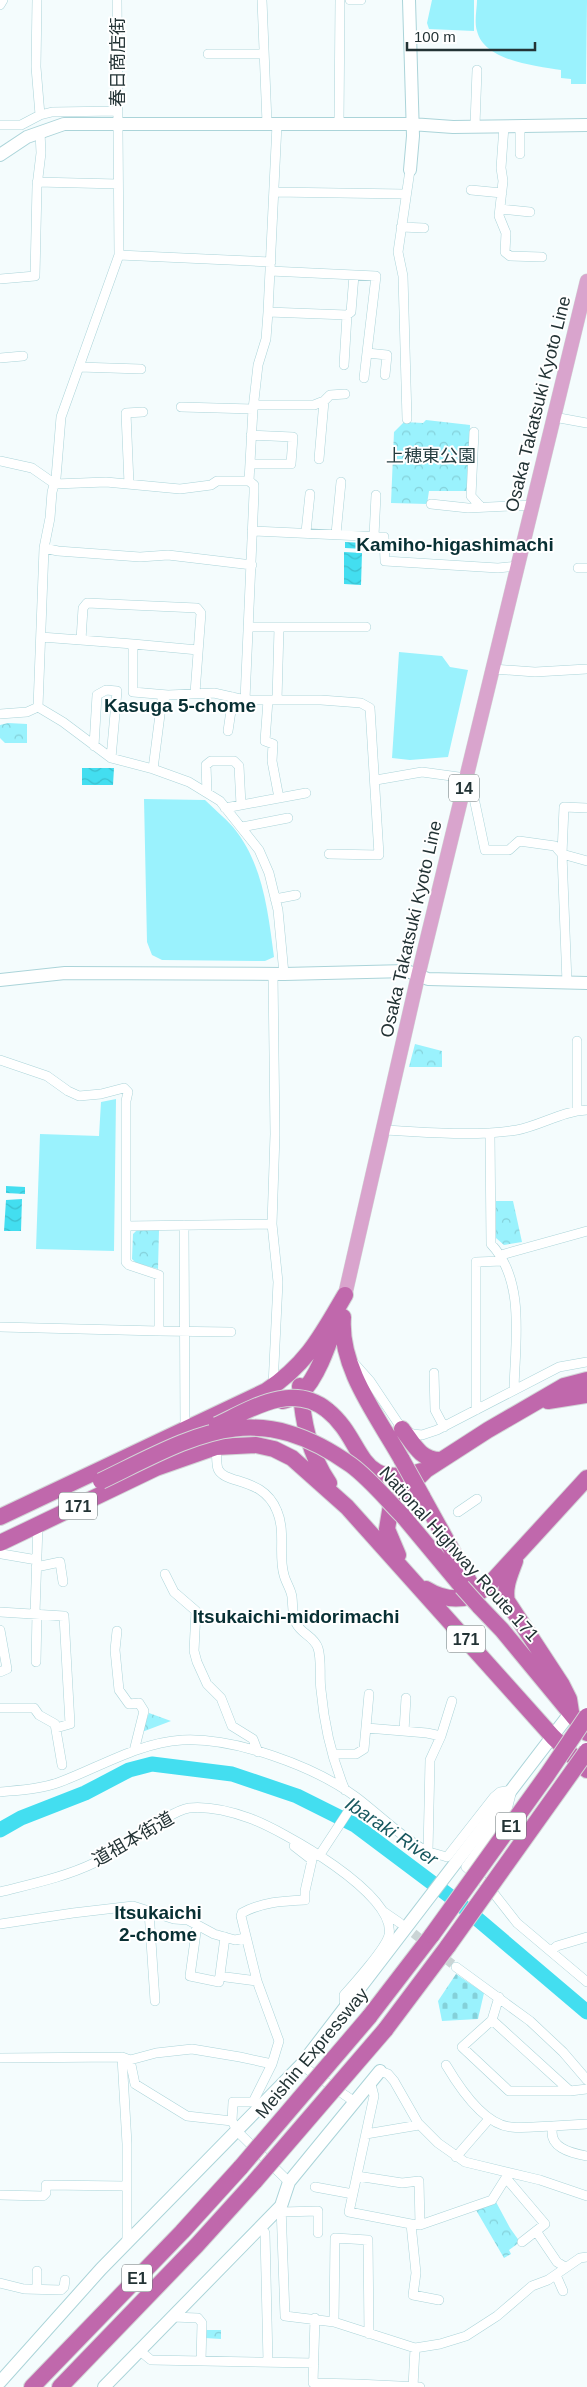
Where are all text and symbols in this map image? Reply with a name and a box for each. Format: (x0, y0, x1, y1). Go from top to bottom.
street label: 春日商店街 (108, 17, 128, 107)
scale bar (407, 20, 534, 52)
text: 100 m (414, 28, 456, 45)
street label: Osaka Takatsuki Kyoto Line (501, 294, 575, 514)
park label: 上穂東公園 (386, 446, 476, 466)
district label: Kamiho-higashimachi (356, 534, 554, 555)
district label: Kasuga 5-chome (104, 695, 256, 716)
road number: 14 (449, 774, 479, 801)
street label: Osaka Takatsuki Kyoto Line (376, 819, 446, 1039)
street label: National Highway Route 171 (375, 1462, 543, 1646)
road number: 171 (59, 1492, 97, 1520)
district label: Itsukaichi-midorimachi (193, 1606, 399, 1627)
road number: 171 (447, 1626, 485, 1652)
water label: Ibaraki River (342, 1793, 442, 1870)
street label: 道祖本街道 (89, 1808, 177, 1870)
road number: E1 (496, 1812, 526, 1840)
district label: Itsukaichi 2-chome (114, 1902, 202, 1945)
street label: Meishin Expressway (252, 1984, 372, 2122)
road number: E1 (122, 2264, 152, 2292)

